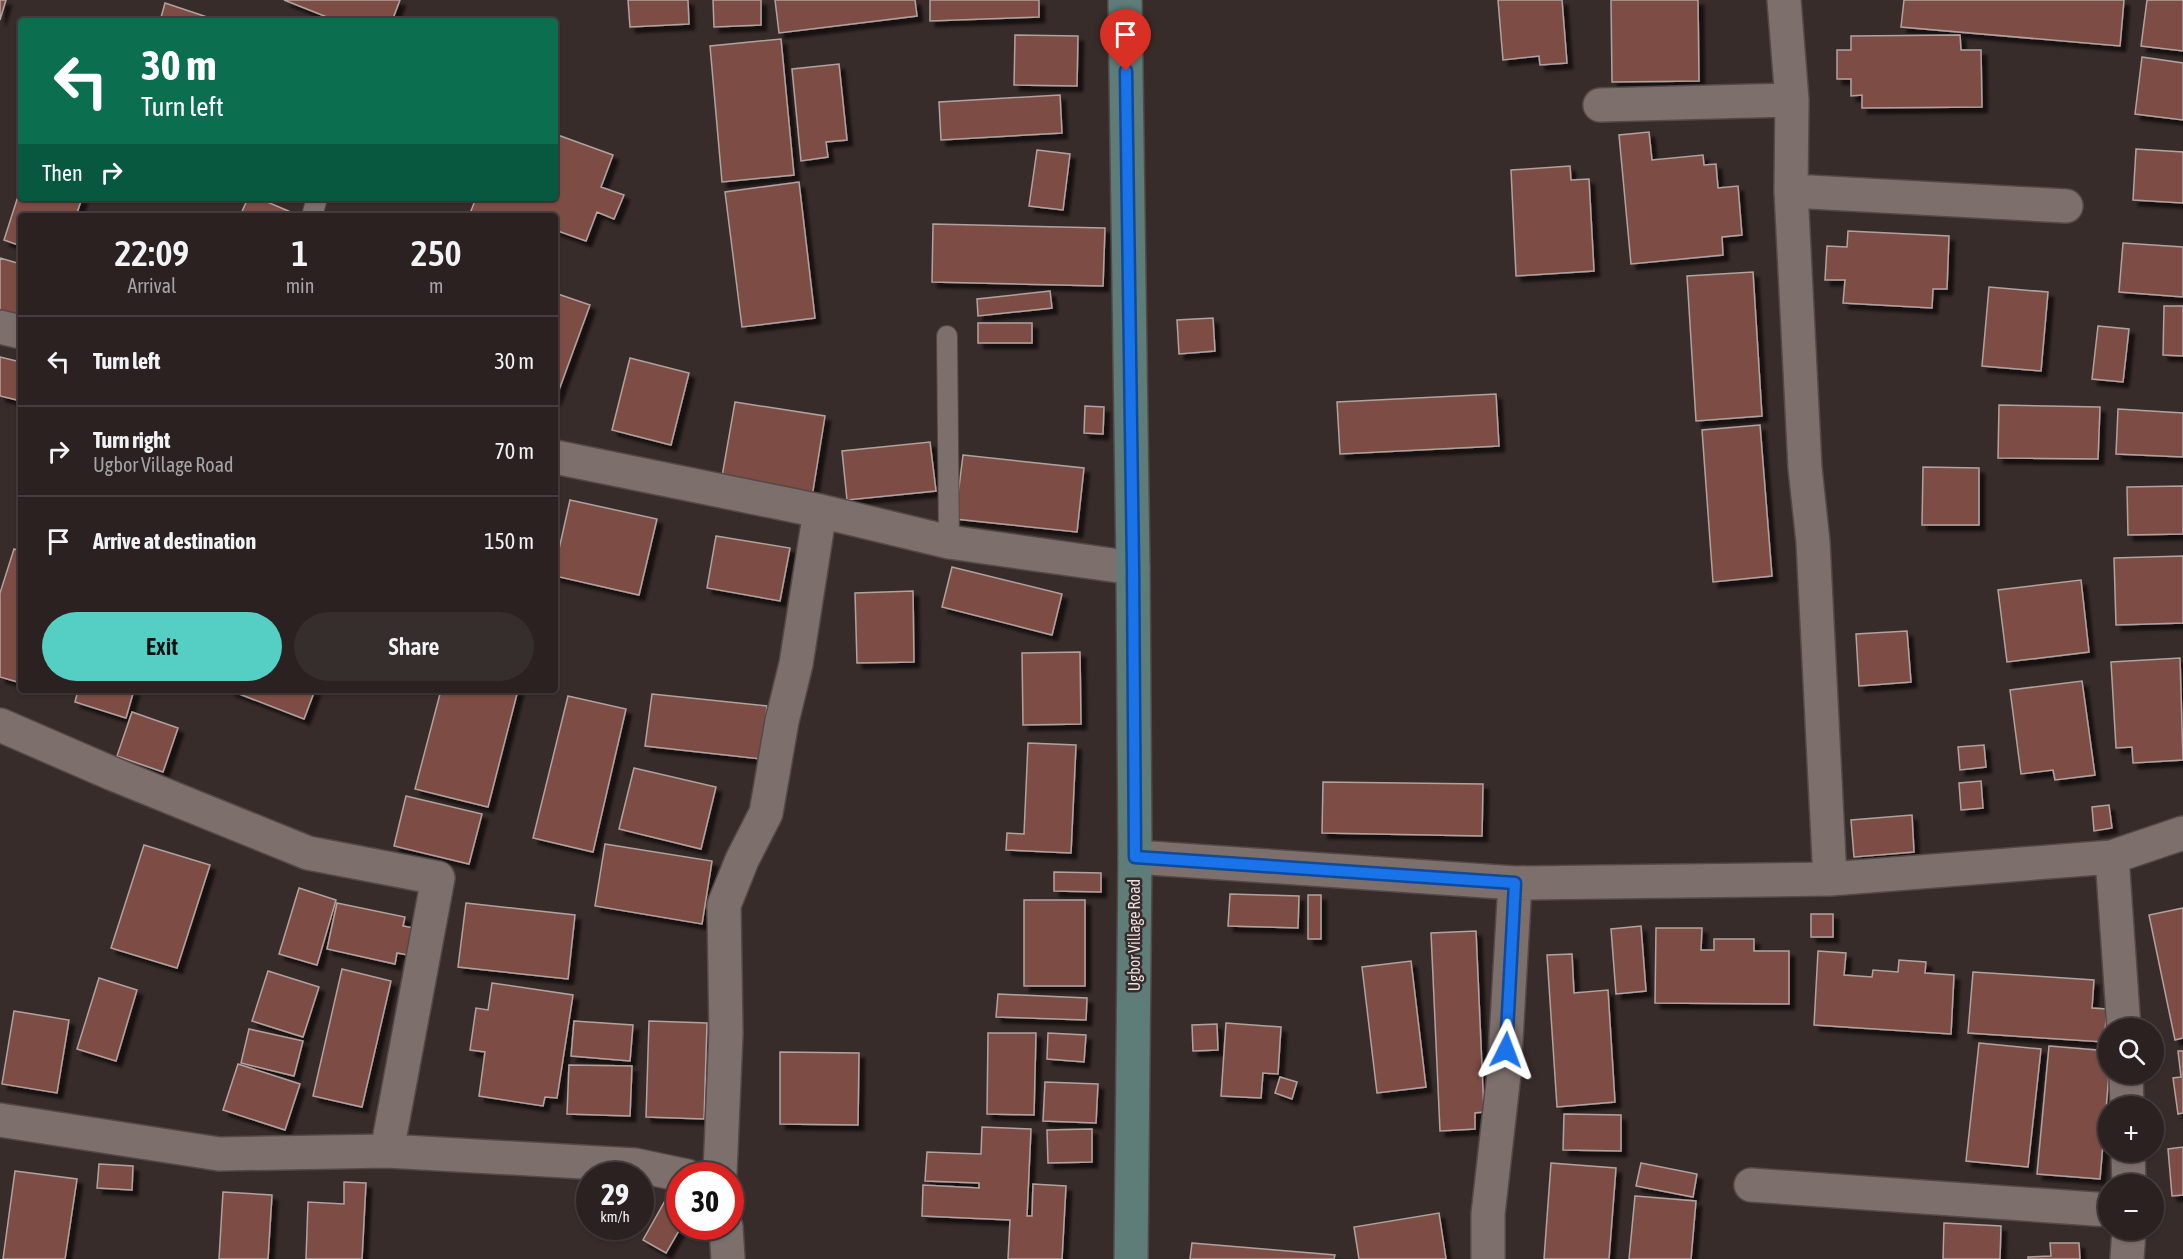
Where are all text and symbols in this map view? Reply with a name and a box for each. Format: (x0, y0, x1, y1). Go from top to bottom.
pin (1100, 9, 1151, 71)
icon: arrive (1109, 18, 1142, 51)
text: 30 m (141, 41, 216, 89)
icon: left (42, 42, 120, 120)
text: Turn left (141, 91, 224, 122)
icon: right (95, 156, 128, 189)
text: Then (42, 160, 83, 186)
text: 22:09 (114, 232, 189, 274)
text: 1 (292, 232, 308, 274)
text: 250 (411, 232, 462, 274)
text: Arrival (127, 274, 176, 297)
text: min (286, 274, 314, 297)
text: m (429, 274, 443, 297)
icon: left (42, 345, 75, 378)
text: Turn left (93, 348, 160, 374)
text: 30 m (494, 348, 534, 374)
text: Turn right (93, 427, 170, 453)
icon: right (42, 435, 75, 468)
text: 70 m (494, 438, 534, 464)
text: Ugbor Village Road (93, 453, 233, 476)
icon: arrive (42, 525, 75, 558)
text: Arrive at destination (93, 528, 256, 554)
text: 150 m (484, 528, 534, 554)
button: Exit (42, 612, 282, 681)
button: Share (294, 612, 534, 681)
street label: Ugbor Village Road (1125, 879, 1144, 991)
position arrow (1474, 1018, 1538, 1082)
map controls (2098, 1018, 2164, 1240)
button: search (2098, 1018, 2164, 1084)
button: + (2098, 1096, 2164, 1162)
speed limit sign: 30 (666, 1162, 744, 1240)
button: − (2098, 1174, 2164, 1240)
text: 29 (601, 1177, 629, 1211)
text: km/h (600, 1208, 630, 1225)

